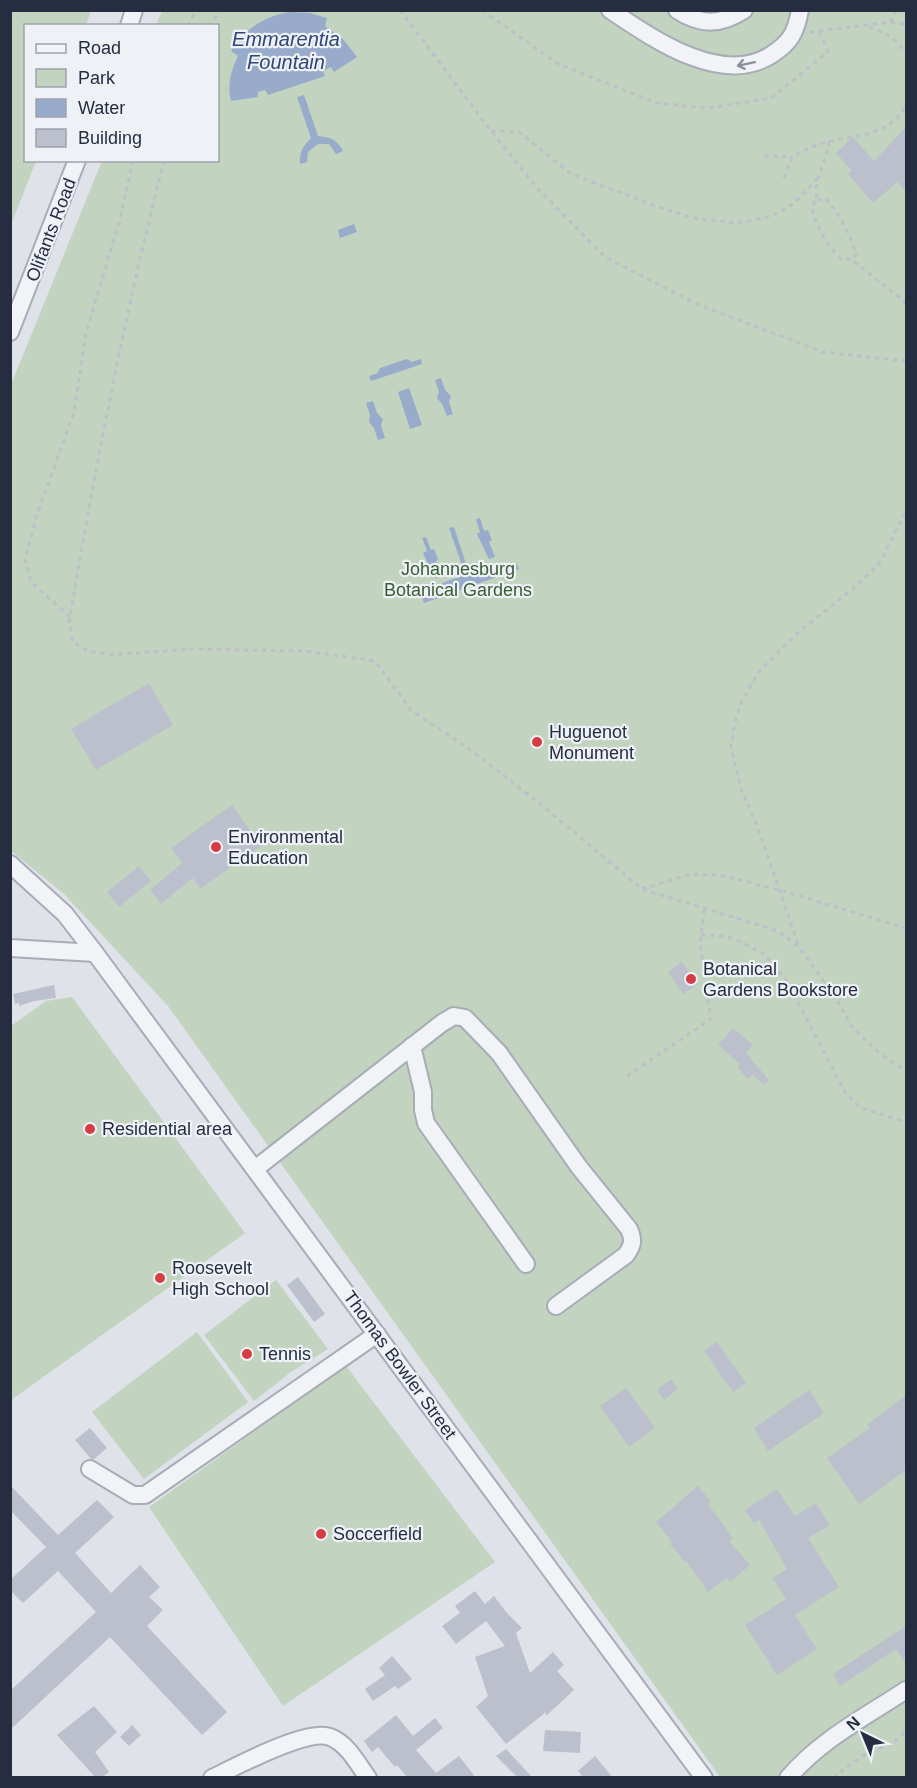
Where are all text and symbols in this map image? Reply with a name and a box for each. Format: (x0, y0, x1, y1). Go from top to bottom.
legend (24, 24, 219, 162)
water label: Emmarentia Fountain (232, 28, 340, 73)
text: Road (78, 38, 121, 58)
one-way arrow (737, 59, 757, 70)
text: Park (78, 68, 116, 88)
text: Water (78, 98, 125, 118)
text: Building (78, 128, 142, 148)
street label: Olifants Road (22, 176, 80, 284)
park label: Johannesburg Botanical Gardens (384, 559, 532, 600)
place label: Huguenot Monument (549, 722, 634, 763)
marker: Huguenot Monument (530, 735, 544, 749)
place label: Environmental Education (228, 827, 343, 868)
marker: Environmental Education (209, 840, 223, 854)
place label: Botanical Gardens Bookstore (703, 959, 858, 1000)
marker: Botanical Gardens Bookstore (684, 972, 698, 986)
place label: Residential area (102, 1119, 233, 1139)
marker: Residential area (83, 1122, 97, 1136)
place label: Roosevelt High School (172, 1258, 269, 1299)
marker: Roosevelt High School (153, 1271, 167, 1285)
street label: Thomas Bowler Street (340, 1287, 460, 1443)
place label: Tennis (259, 1344, 311, 1364)
marker: Tennis (240, 1347, 254, 1361)
place label: Soccerfield (333, 1524, 422, 1544)
marker: Soccerfield (314, 1527, 328, 1541)
north arrow (833, 1704, 893, 1764)
text: N (843, 1713, 863, 1734)

